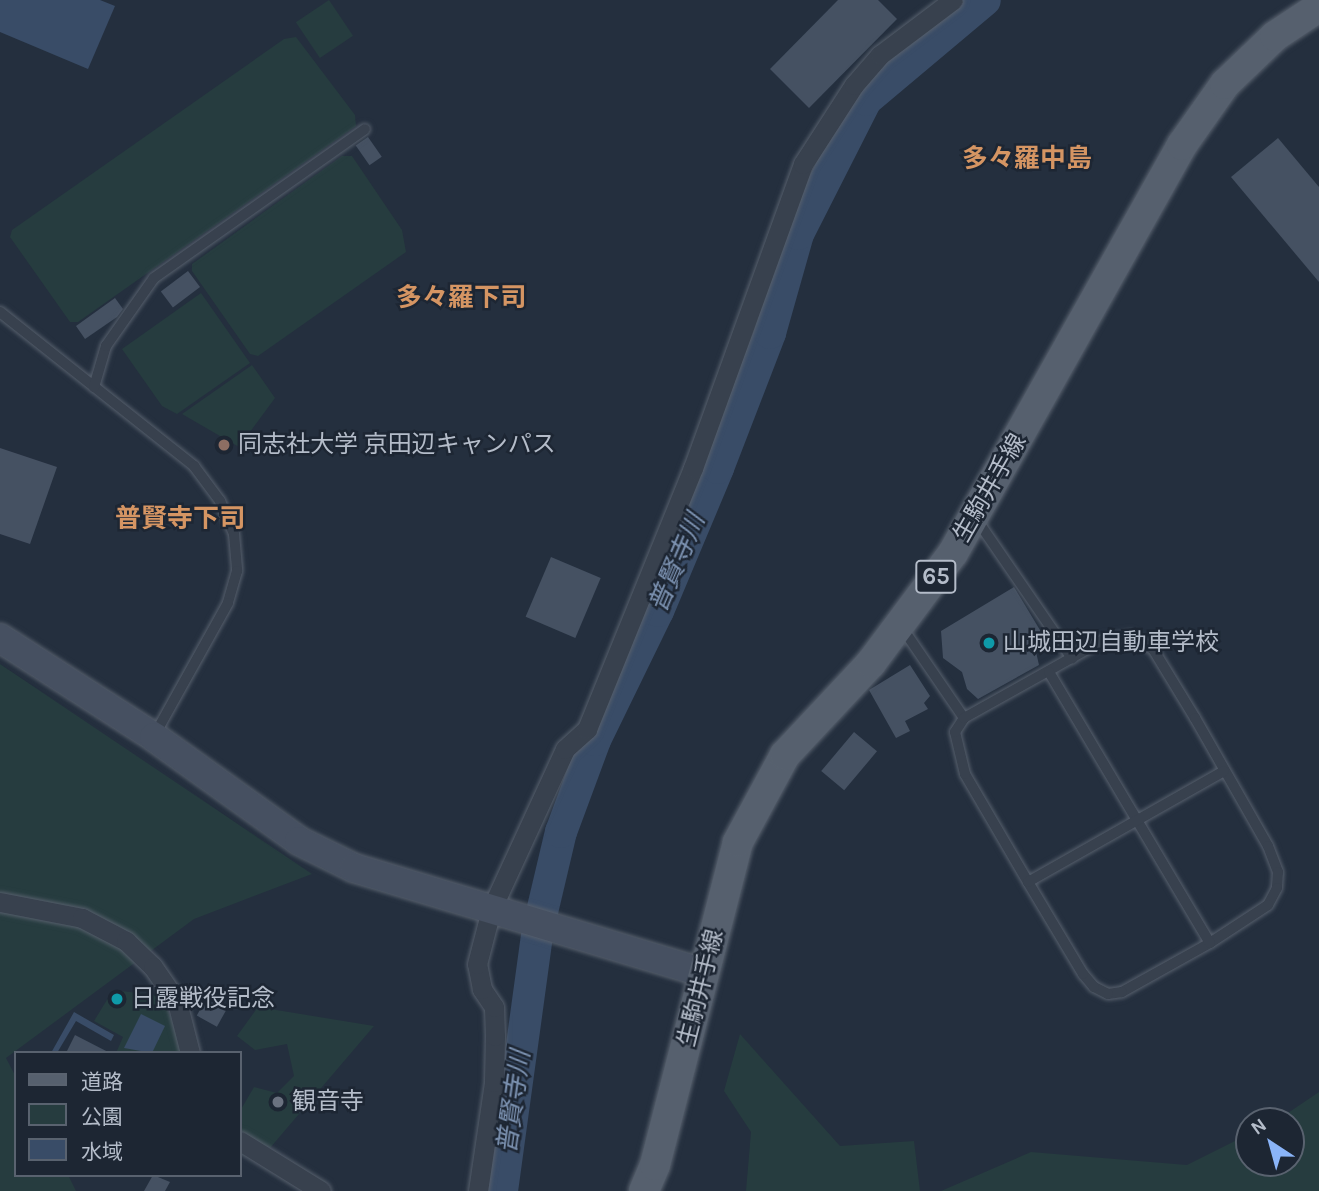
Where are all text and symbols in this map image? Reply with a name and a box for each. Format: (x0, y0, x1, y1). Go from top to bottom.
district label: 多々羅中島 (962, 143, 1092, 175)
district label: 多々羅下司 (396, 282, 526, 314)
street label: 生駒井手線 (948, 429, 1032, 547)
place label: 同志社大学 京田辺キャンパス (238, 431, 556, 459)
marker: 同志社大学 京田辺キャンパス (216, 437, 232, 453)
district label: 普賢寺下司 (115, 503, 245, 535)
water label: 普賢寺川 (642, 509, 712, 617)
road number: 65 (915, 558, 957, 596)
place label: 山城田辺自動車学校 (1003, 629, 1219, 657)
marker: 山城田辺自動車学校 (981, 635, 997, 651)
street label: 生駒井手線 (673, 926, 729, 1050)
place label: 日露戦役記念 (131, 985, 275, 1013)
marker: 日露戦役記念 (109, 991, 125, 1007)
water label: 普賢寺川 (491, 1048, 537, 1156)
legend (14, 1051, 242, 1177)
text: 道路 (81, 1070, 123, 1094)
place label: 観音寺 (292, 1088, 364, 1116)
marker: 観音寺 (270, 1094, 286, 1110)
text: 公園 (81, 1105, 123, 1129)
north arrow (1235, 1107, 1305, 1177)
text: N (1247, 1114, 1271, 1140)
text: 水域 (81, 1140, 123, 1164)

